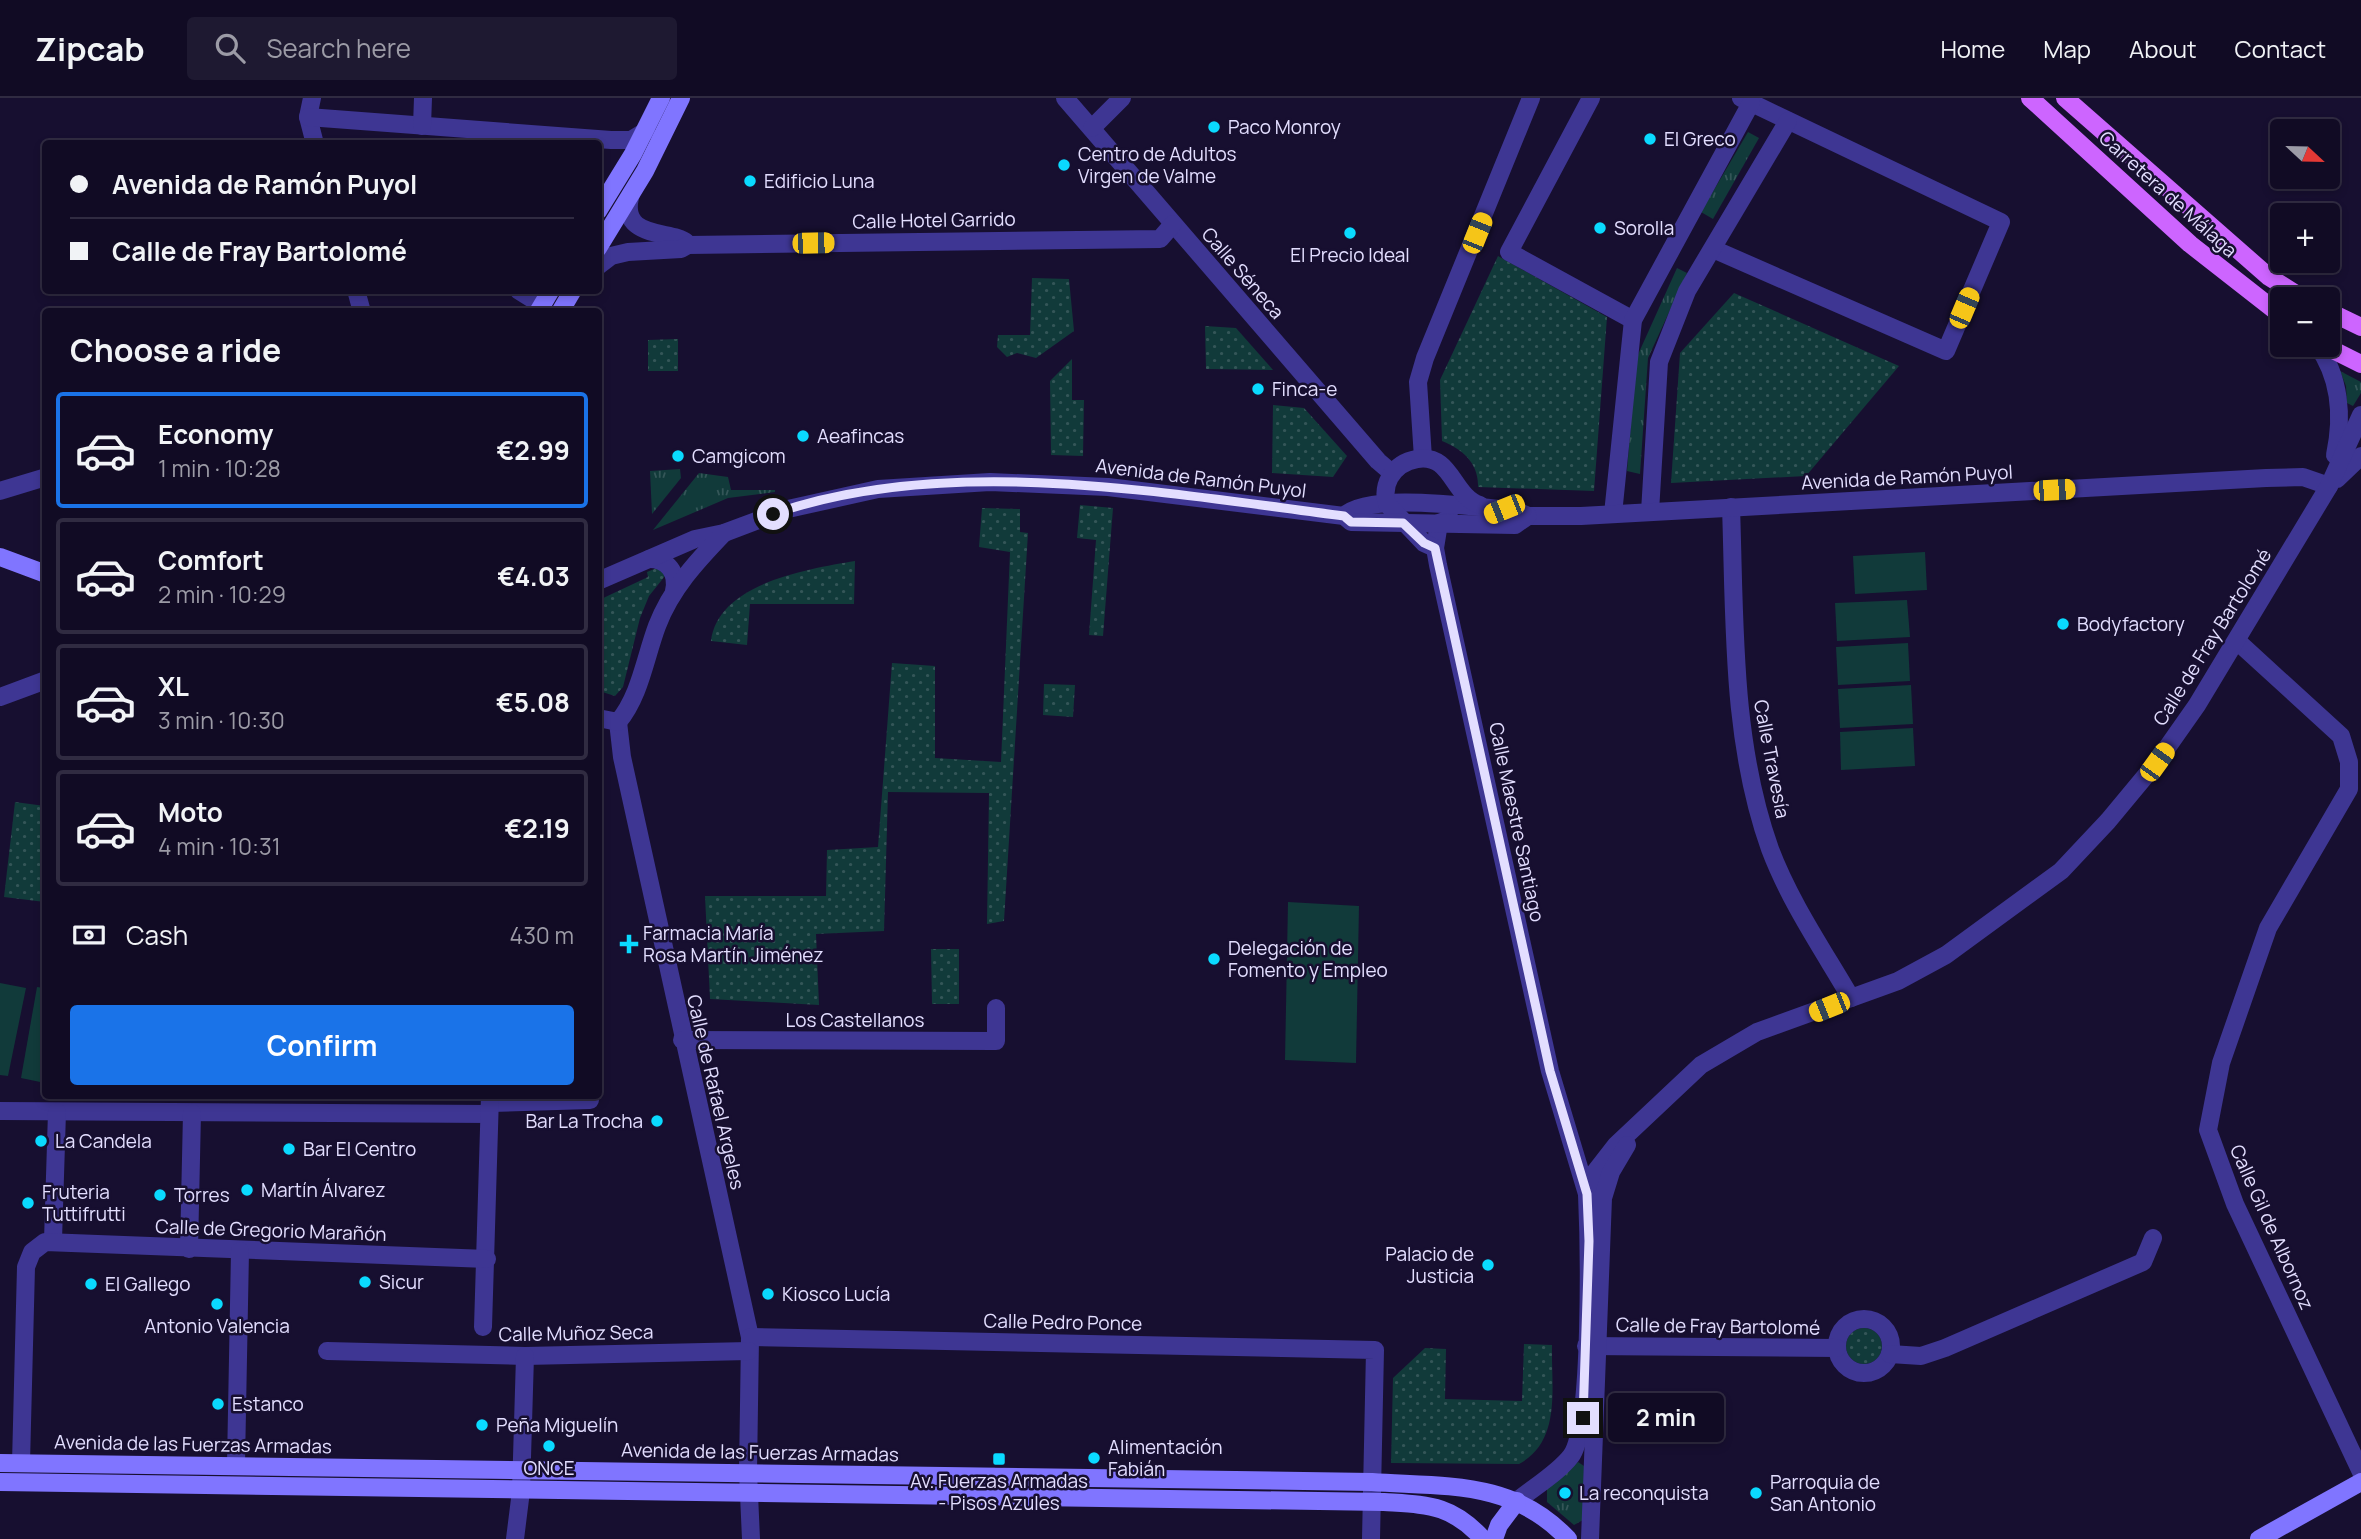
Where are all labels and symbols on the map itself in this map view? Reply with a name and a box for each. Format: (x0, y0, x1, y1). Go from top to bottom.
place label: Paco Monroy (1228, 114, 1341, 140)
marker: Paco Monroy (1206, 119, 1222, 135)
north arrow (2270, 119, 2340, 189)
street label: Carretera de Málaga (2093, 125, 2243, 263)
place label: El Greco (1664, 126, 1736, 152)
marker: El Greco (1642, 131, 1658, 147)
place label: Centro de Adultos Virgen de Valme (1078, 141, 1237, 189)
marker: Centro de Adultos Virgen de Valme (1056, 157, 1072, 173)
place label: Edificio Luna (764, 168, 875, 194)
marker: Edificio Luna (742, 173, 758, 189)
street label: Calle Hotel Garrido (852, 206, 1016, 234)
car (1460, 210, 1495, 256)
place label: Sorolla (1614, 215, 1674, 241)
marker: Sorolla (1592, 220, 1608, 236)
street label: Calle Séneca (1196, 222, 1290, 324)
marker: El Precio Ideal (1342, 225, 1358, 241)
car (792, 232, 835, 254)
place label: El Precio Ideal (1290, 242, 1410, 268)
car (1947, 285, 1982, 331)
place label: Finca-e (1272, 376, 1337, 402)
marker: Finca-e (1250, 381, 1266, 397)
place label: Aeafincas (817, 423, 904, 449)
marker: Aeafincas (795, 428, 811, 444)
place label: Camgicom (692, 443, 786, 469)
marker: Camgicom (670, 448, 686, 464)
street label: Avenida de Ramón Puyol (1094, 452, 1308, 504)
street label: Avenida de Ramón Puyol (1801, 458, 2013, 496)
car (2033, 478, 2076, 502)
car (1481, 491, 1528, 527)
route start (757, 498, 789, 530)
street label: Calle de Fray Bartolomé (2147, 543, 2277, 731)
place label: Bodyfactory (2077, 611, 2185, 637)
marker: Bodyfactory (2055, 616, 2071, 632)
street label: Calle Travesía (1748, 697, 1796, 821)
street label: Calle Maestre Santiago (1483, 720, 1551, 924)
car (2137, 739, 2178, 785)
place label: Farmacia María Rosa Martín Jiménez (643, 920, 824, 968)
place label: Delegación de Fomento y Empleo (1228, 935, 1388, 983)
marker: Farmacia María Rosa Martín Jiménez (621, 936, 637, 952)
marker: Delegación de Fomento y Empleo (1206, 951, 1222, 967)
car (1806, 989, 1853, 1025)
street label: Calle de Rafael Argeles (681, 992, 751, 1192)
street label: Los Castellanos (786, 1007, 924, 1033)
place label: Bar La Trocha (525, 1108, 643, 1134)
marker: Bar La Trocha (649, 1113, 665, 1129)
place label: La Candela (55, 1128, 152, 1154)
marker: La Candela (33, 1133, 49, 1149)
place label: Bar El Centro (303, 1136, 416, 1162)
street label: Calle Gil de Albornoz (2224, 1140, 2320, 1314)
marker: Bar El Centro (281, 1141, 297, 1157)
place label: Martín Álvarez (261, 1177, 385, 1203)
place label: Fruteria Tuttifrutti (42, 1179, 126, 1227)
place label: Torres (174, 1182, 230, 1208)
marker: Martín Álvarez (239, 1182, 255, 1198)
marker: Torres (152, 1187, 168, 1203)
marker: Fruteria Tuttifrutti (20, 1195, 36, 1211)
street label: Calle de Gregorio Marañón (155, 1213, 387, 1247)
place label: Palacio de Justicia (1385, 1241, 1474, 1289)
marker: Palacio de Justicia (1480, 1257, 1496, 1273)
place label: Sicur (379, 1269, 424, 1295)
place label: El Gallego (105, 1271, 190, 1297)
marker: Sicur (357, 1274, 373, 1290)
marker: El Gallego (83, 1276, 99, 1292)
place label: Kiosco Lucía (782, 1281, 890, 1307)
marker: Kiosco Lucía (760, 1286, 776, 1302)
marker: Antonio Valencia (209, 1296, 225, 1312)
street label: Calle Pedro Ponce (983, 1308, 1143, 1336)
street label: Calle de Fray Bartolomé (1616, 1311, 1820, 1341)
place label: Antonio Valencia (144, 1313, 290, 1339)
street label: Calle Muñoz Seca (498, 1319, 654, 1347)
place label: Estanco (232, 1391, 304, 1417)
callout: 2 min (1608, 1394, 1723, 1442)
marker: Estanco (210, 1396, 226, 1412)
route end (1567, 1402, 1599, 1434)
place label: Peña Miguelín (496, 1412, 618, 1438)
marker: Peña Miguelín (474, 1417, 490, 1433)
street label: Avenida de las Fuerzas Armadas (54, 1429, 332, 1459)
place label: Alimentación Fabián (1108, 1434, 1222, 1482)
street label: Avenida de las Fuerzas Armadas (621, 1437, 899, 1467)
marker: ONCE (541, 1438, 557, 1454)
marker: Alimentación Fabián (1086, 1450, 1102, 1466)
marker: Av. Fuerzas Armadas - Pisos Azules (991, 1451, 1007, 1467)
place label: ONCE (523, 1455, 575, 1481)
place label: Av. Fuerzas Armadas - Pisos Azules (910, 1468, 1088, 1516)
place label: Parroquia de San Antonio (1770, 1469, 1880, 1517)
place label: La reconquista (1579, 1480, 1709, 1506)
marker: La reconquista (1557, 1485, 1573, 1501)
marker: Parroquia de San Antonio (1748, 1485, 1764, 1501)

